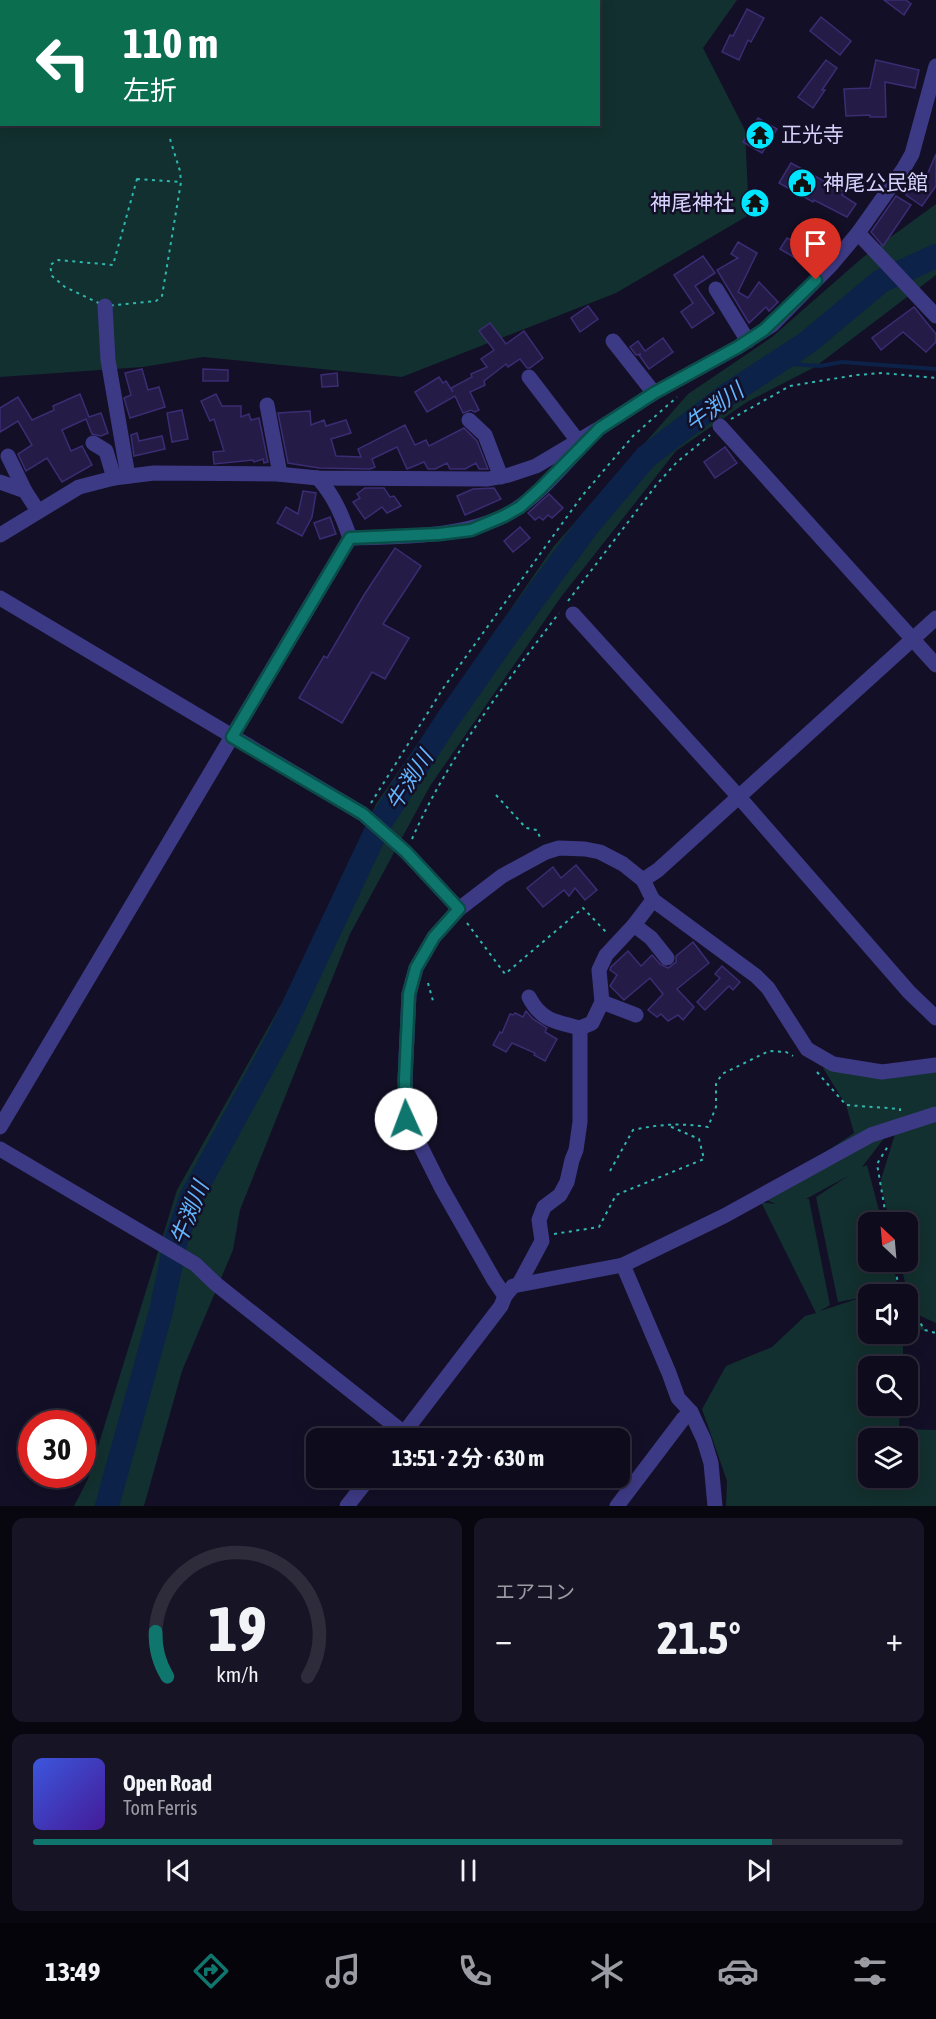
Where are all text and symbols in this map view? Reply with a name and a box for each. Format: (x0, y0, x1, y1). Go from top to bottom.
text: 110 m (123, 19, 218, 67)
icon: left (24, 24, 102, 102)
text: 左折 (123, 75, 177, 106)
temple icon: 正光寺 (744, 119, 776, 151)
place label: 正光寺 (781, 122, 844, 146)
public building icon: 神尾公民館 (786, 167, 818, 199)
place label: 神尾公民館 (823, 170, 928, 194)
temple icon: 神尾神社 (739, 187, 771, 219)
place label: 神尾神社 (650, 190, 734, 214)
pin (790, 218, 841, 280)
icon: arrive (799, 227, 832, 260)
water label: 牛渕川 (680, 376, 750, 437)
water label: 牛渕川 (380, 744, 439, 815)
position arrow (374, 1087, 438, 1151)
water label: 牛渕川 (165, 1176, 214, 1248)
north arrow (858, 1212, 918, 1272)
map controls (858, 1212, 918, 1488)
button: sound (858, 1284, 918, 1344)
button: search (858, 1356, 918, 1416)
speed limit sign: 30 (18, 1410, 96, 1488)
button: layers (858, 1428, 918, 1488)
text: 13:51 · 2 分 · 630 m (392, 1445, 544, 1471)
text: エアコン (495, 1580, 575, 1603)
text: 19 (208, 1593, 266, 1664)
text: 21.5° (657, 1612, 741, 1664)
text: − (495, 1620, 512, 1658)
text: + (886, 1620, 903, 1658)
text: km/h (216, 1662, 258, 1687)
text: Open Road (123, 1770, 212, 1796)
text: Tom Ferris (123, 1796, 197, 1819)
icon: previous (162, 1854, 195, 1887)
icon: pause (452, 1854, 485, 1887)
icon: next (742, 1854, 775, 1887)
icon: directions (190, 1950, 232, 1992)
icon: music (322, 1950, 364, 1992)
icon: phone (454, 1950, 496, 1992)
icon: climate (586, 1950, 628, 1992)
icon: car (717, 1950, 759, 1992)
icon: filters (849, 1950, 891, 1992)
text: 13:49 (45, 1956, 100, 1987)

